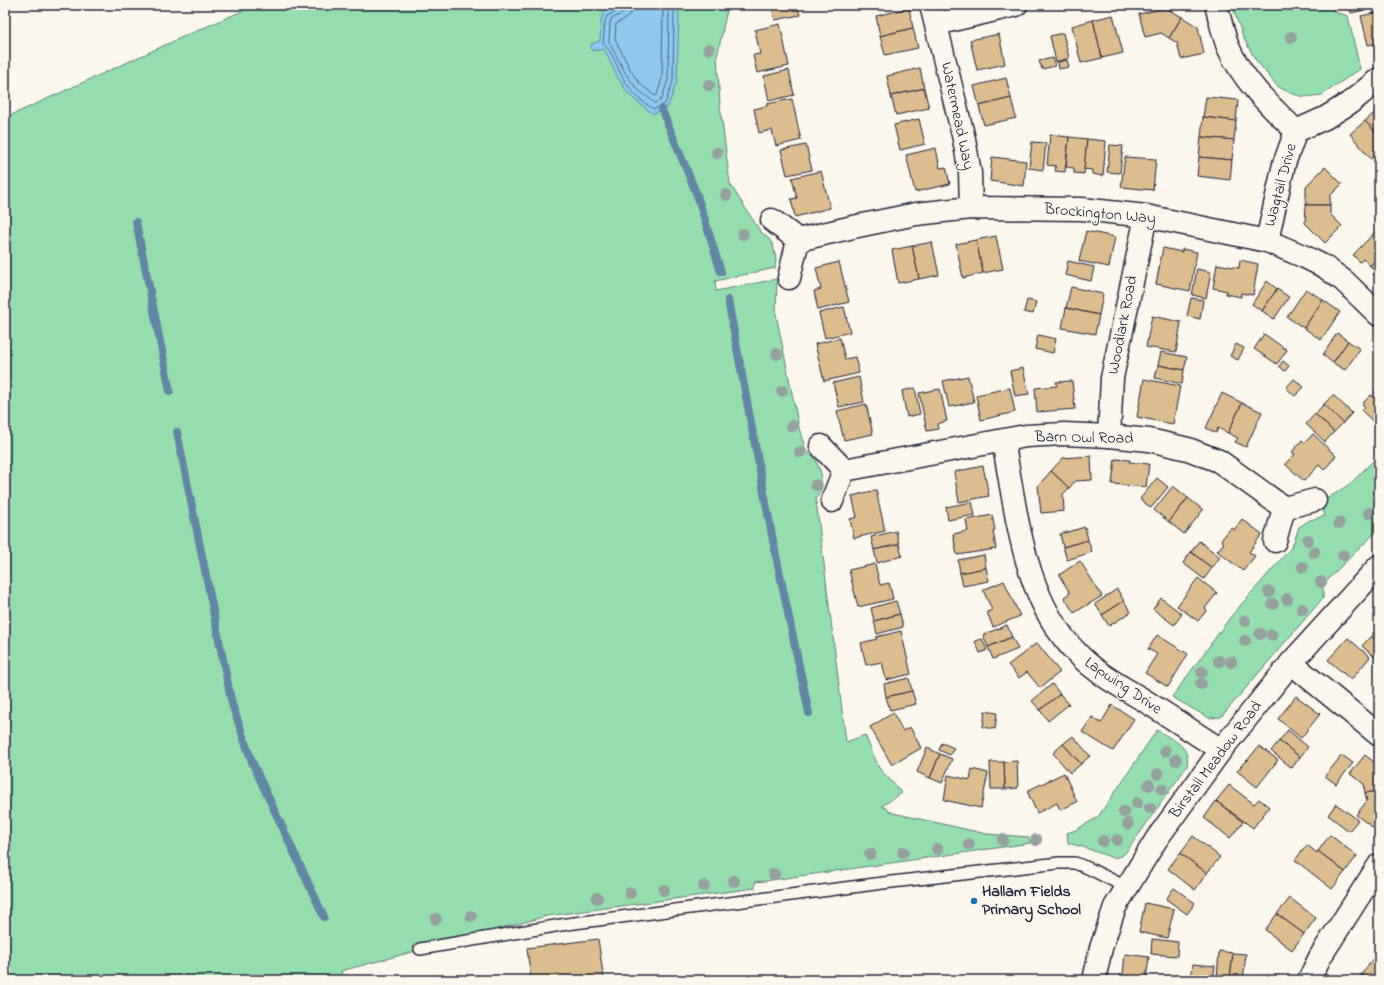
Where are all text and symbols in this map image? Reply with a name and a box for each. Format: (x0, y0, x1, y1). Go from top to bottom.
street label: Watermead Way (934, 60, 980, 172)
street label: Wagtail Drive (1258, 140, 1304, 229)
street label: Brockington Way (1042, 197, 1157, 231)
street label: Woodlark Road (1102, 274, 1144, 376)
street label: Barn Owl Road (1034, 425, 1133, 451)
street label: Lapwing Drive (1079, 651, 1167, 721)
street label: Birstall Meadow Road (1163, 696, 1268, 825)
place label: Hallam Fields Primary School (982, 880, 1081, 923)
marker: Hallam Fields Primary School (969, 896, 979, 906)

